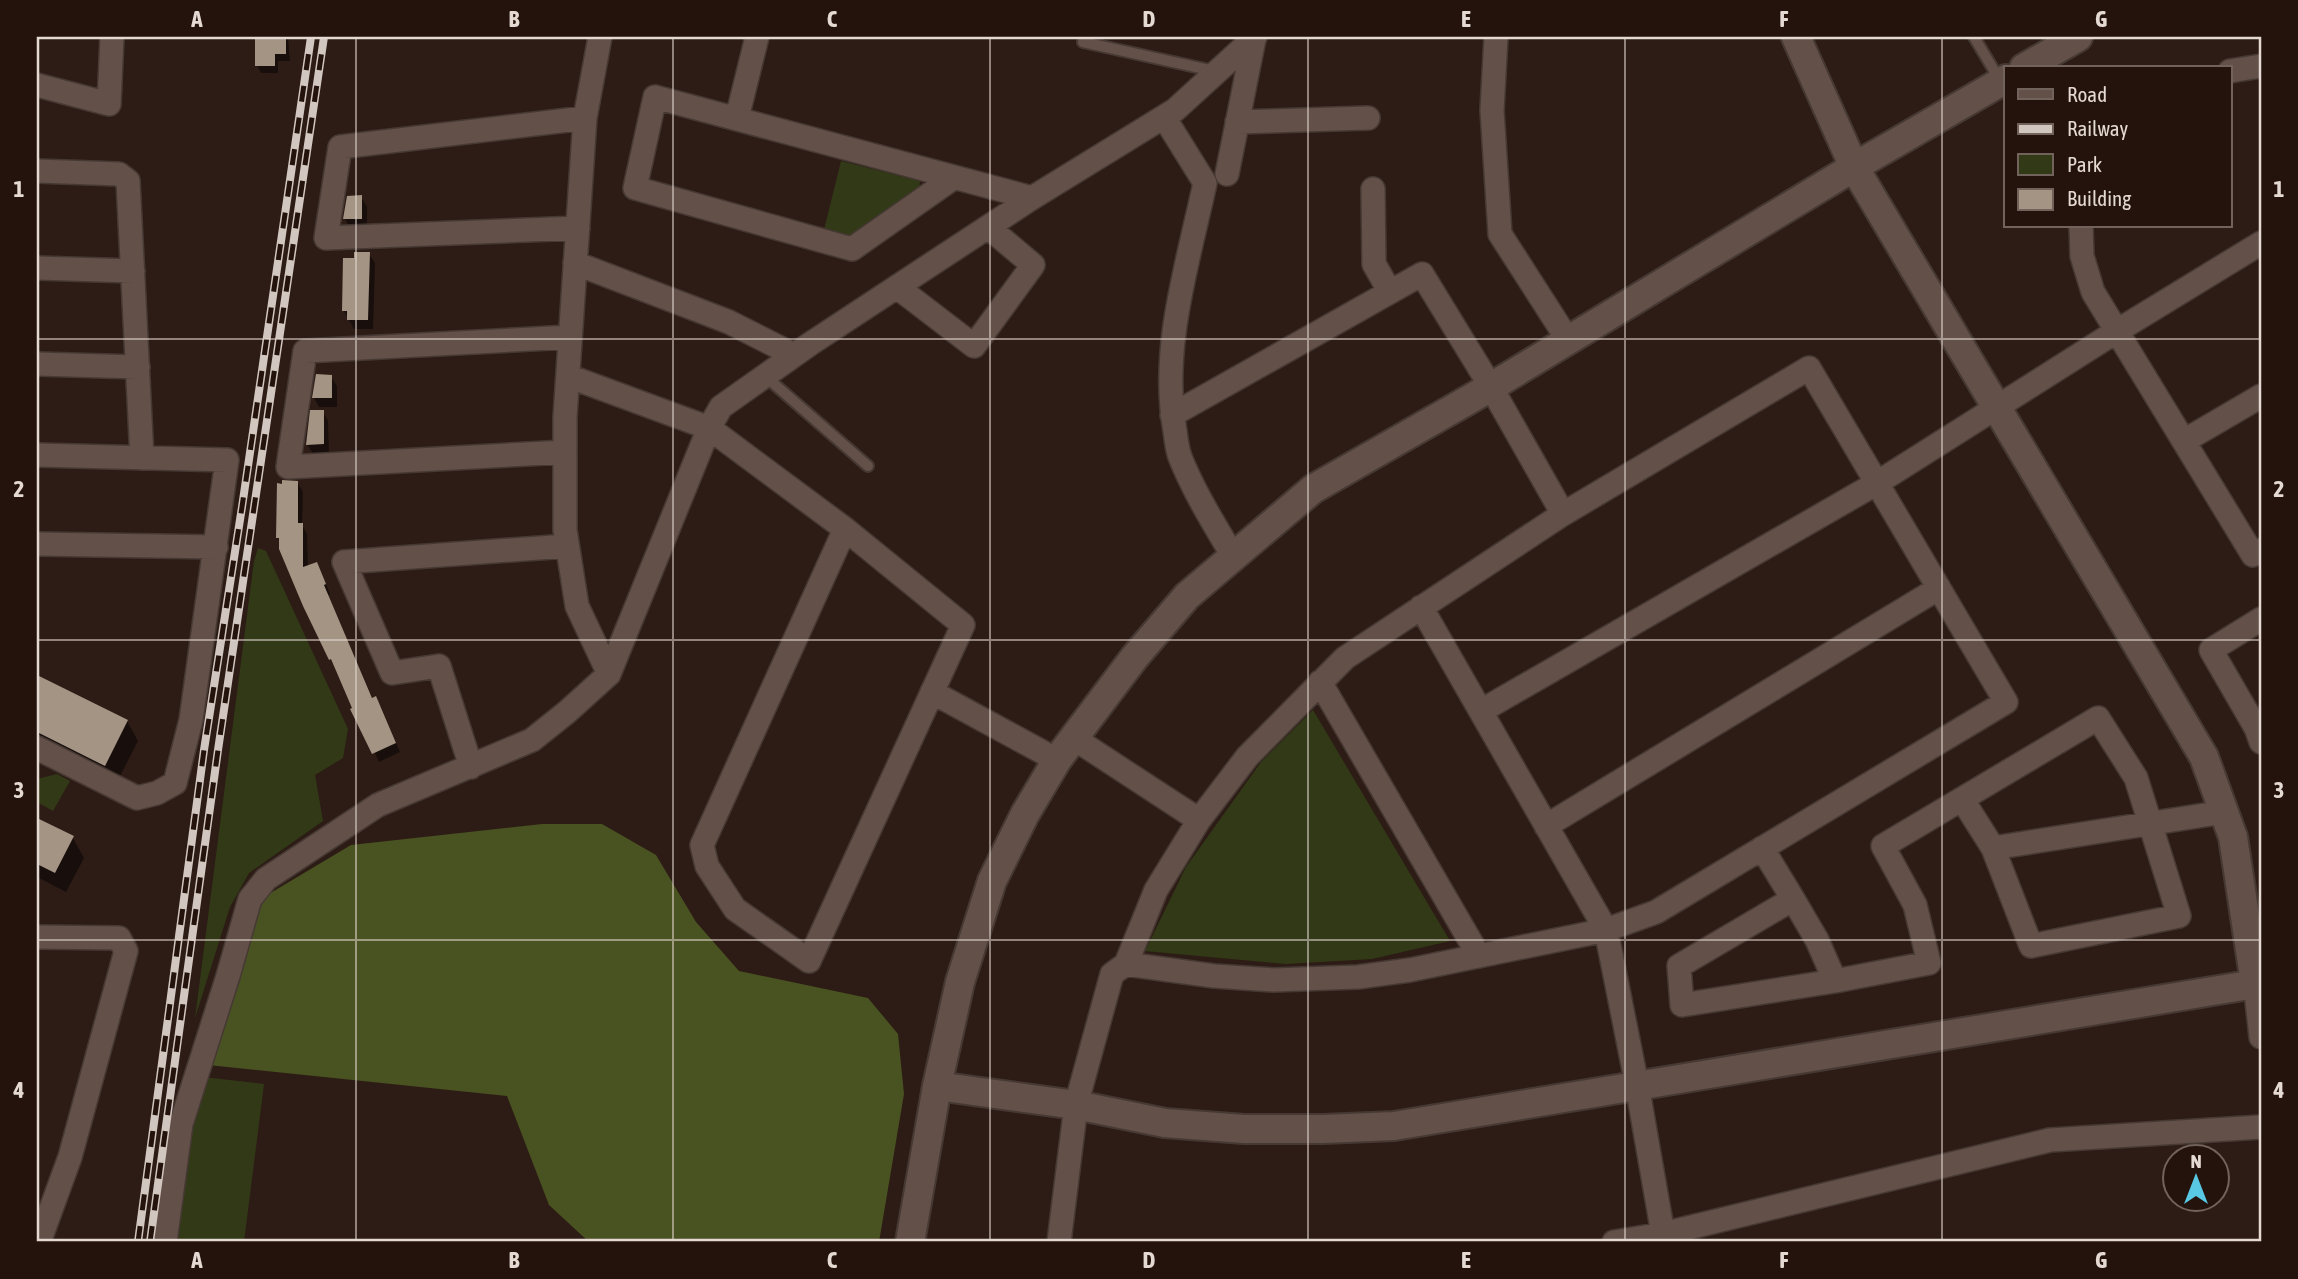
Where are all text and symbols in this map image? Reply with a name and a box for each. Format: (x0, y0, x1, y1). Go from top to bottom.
text: A (190, 6, 203, 32)
text: B (509, 6, 520, 32)
text: C (827, 6, 838, 32)
text: D (1143, 6, 1156, 32)
text: E (1461, 6, 1471, 32)
text: F (1779, 6, 1789, 32)
text: G (2095, 6, 2107, 32)
legend (2004, 66, 2232, 228)
text: Road (2067, 82, 2107, 106)
text: Railway (2067, 116, 2129, 140)
text: Park (2067, 152, 2102, 176)
text: 1 (14, 176, 25, 202)
text: 1 (2274, 176, 2285, 202)
text: Building (2067, 186, 2131, 210)
text: 2 (14, 476, 24, 502)
text: 2 (2274, 476, 2284, 502)
text: 3 (14, 777, 24, 803)
text: 3 (2274, 777, 2284, 803)
text: 4 (13, 1077, 25, 1103)
text: 4 (2273, 1077, 2285, 1103)
north arrow (2162, 1142, 2232, 1212)
text: N (2190, 1150, 2202, 1172)
text: A (190, 1247, 203, 1273)
text: B (509, 1247, 520, 1273)
text: C (827, 1247, 838, 1273)
text: D (1143, 1247, 1156, 1273)
text: E (1461, 1247, 1471, 1273)
text: F (1779, 1247, 1789, 1273)
text: G (2095, 1247, 2107, 1273)

